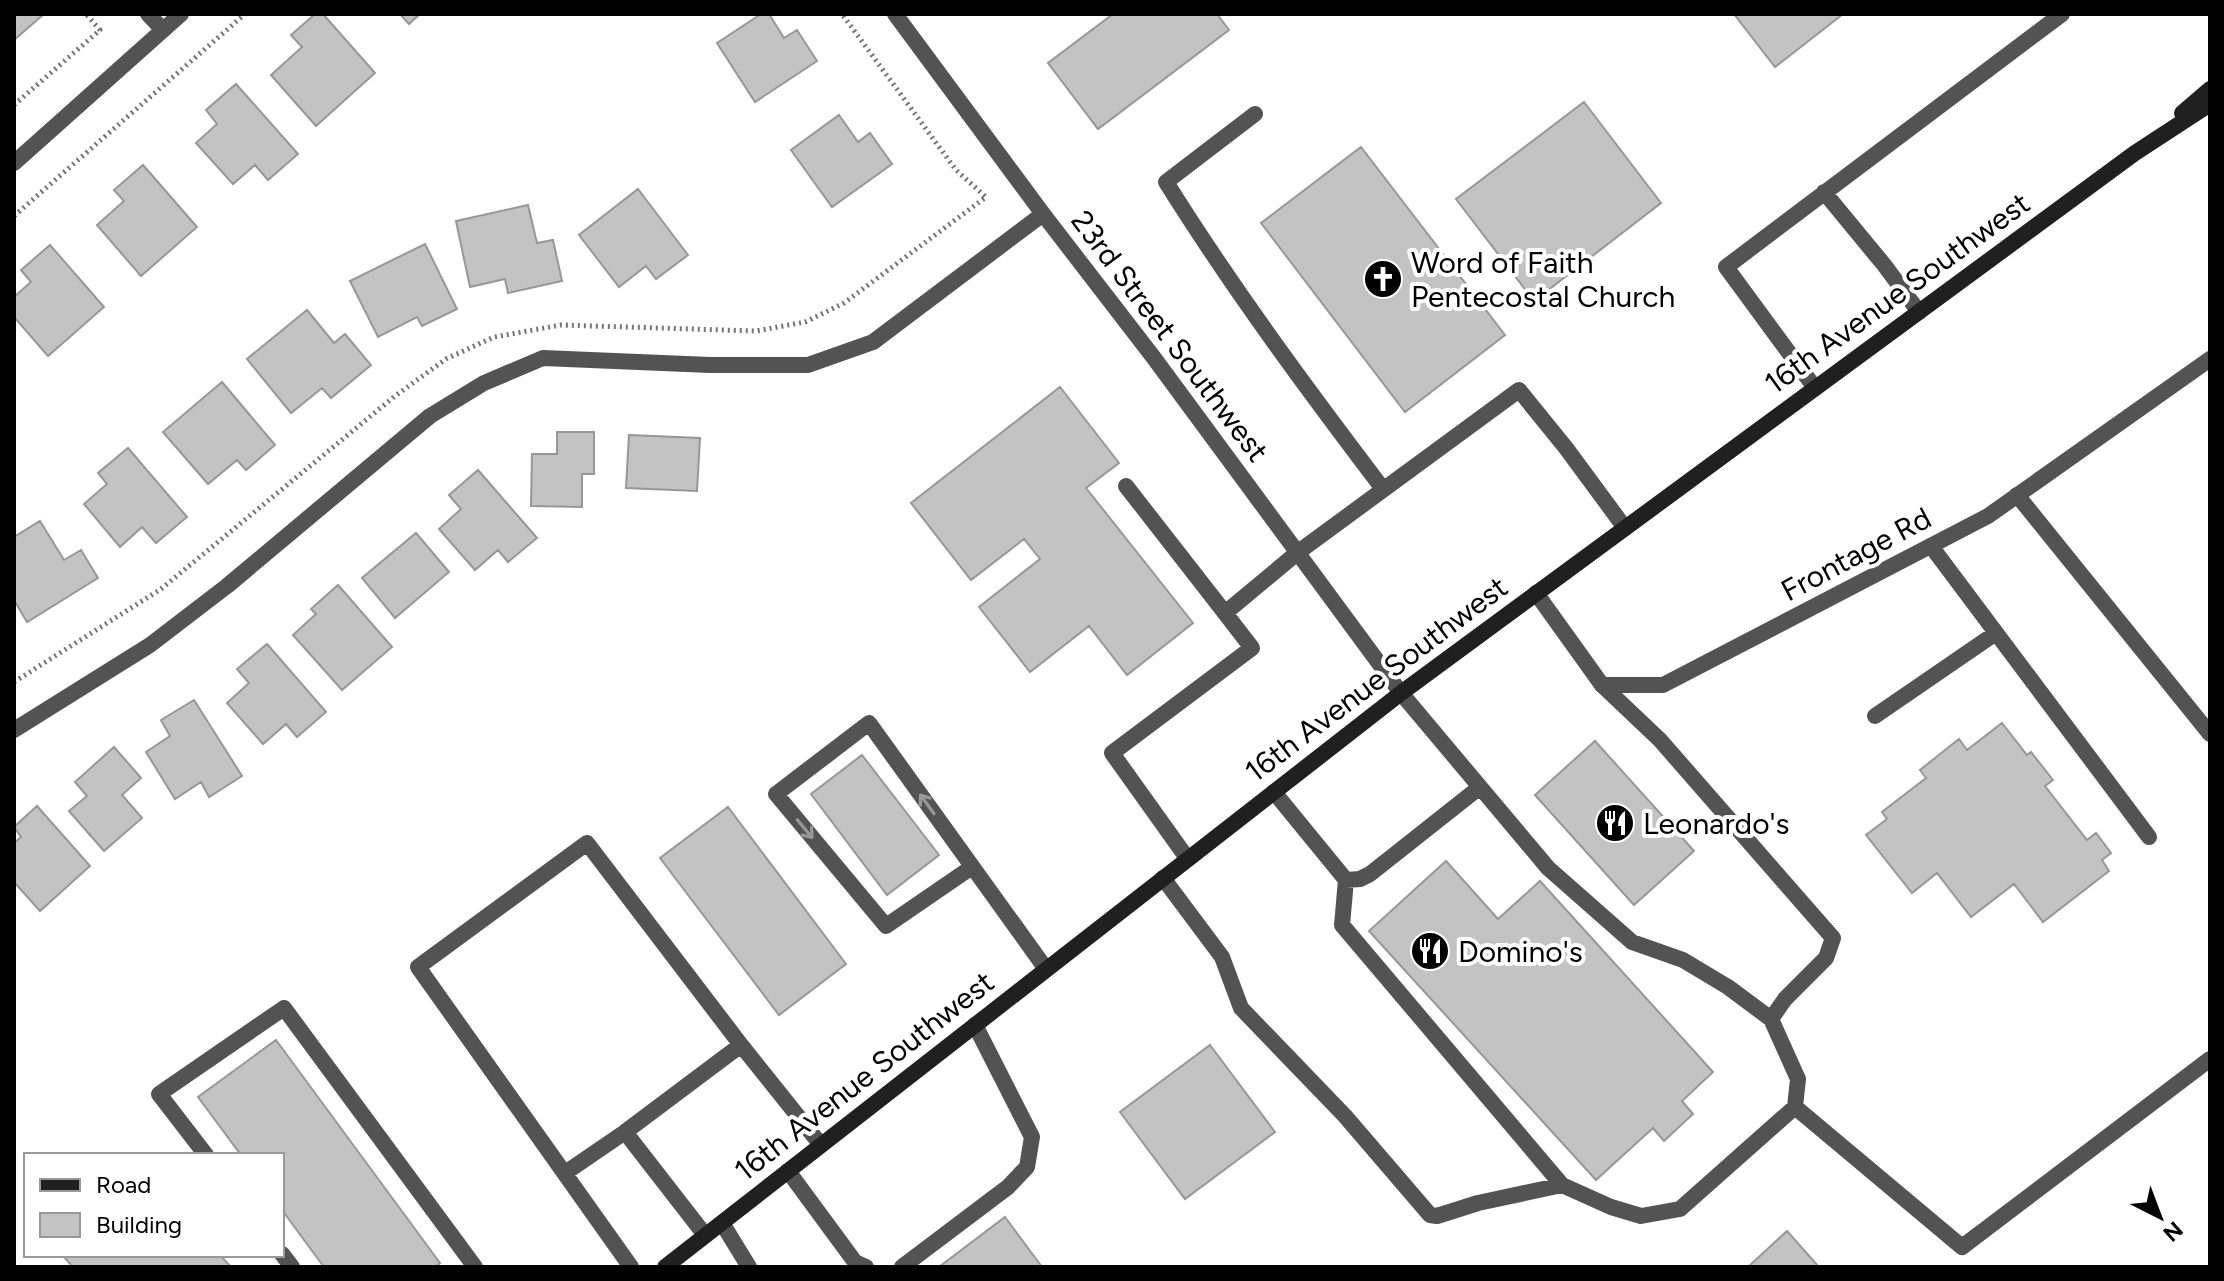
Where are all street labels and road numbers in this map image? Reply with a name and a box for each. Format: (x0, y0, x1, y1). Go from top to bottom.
street label: 16th Avenue Southwest (1757, 184, 2037, 402)
street label: 23rd Street Southwest (1063, 203, 1277, 469)
street label: Frontage Rd (1775, 499, 1937, 609)
street label: 16th Avenue Southwest (1237, 568, 1515, 790)
street label: 16th Avenue Southwest (727, 963, 1001, 1189)

